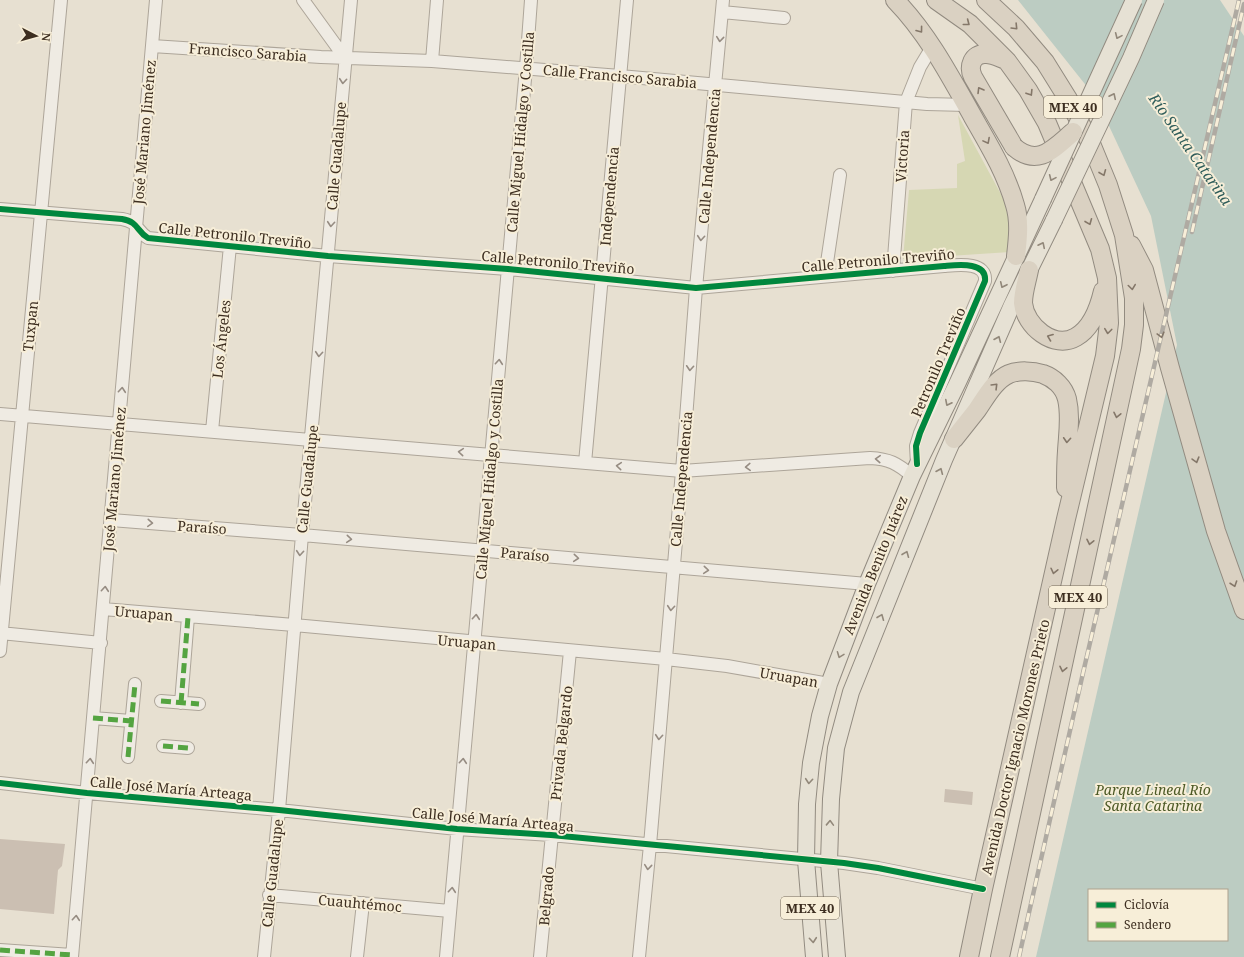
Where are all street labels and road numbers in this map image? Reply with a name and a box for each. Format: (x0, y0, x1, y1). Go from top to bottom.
street label: Calle Miguel Hidalgo y Costilla (502, 30, 538, 233)
street label: Francisco Sarabia (188, 38, 308, 66)
street label: José Mariano Jiménez (128, 59, 160, 206)
street label: Calle Francisco Sarabia (542, 60, 698, 92)
street label: Calle Independencia (694, 87, 724, 225)
road number: MEX 40 (1044, 96, 1102, 118)
street label: Calle Guadalupe (322, 101, 350, 211)
street label: Victoria (891, 129, 913, 183)
street label: Independencia (595, 145, 623, 247)
street label: Calle Petronilo Treviño (158, 218, 312, 252)
street label: Calle Petronilo Treviño (801, 244, 955, 276)
street label: Calle Petronilo Treviño (481, 246, 635, 278)
street label: Los Ángeles (207, 299, 235, 379)
street label: Tuxpan (18, 300, 42, 352)
street label: Petronilo Treviño (906, 304, 970, 420)
street label: Calle Miguel Hidalgo y Costilla (471, 377, 507, 580)
street label: José Mariano Jiménez (98, 406, 130, 553)
street label: Calle Independencia (666, 410, 696, 548)
street label: Calle Guadalupe (292, 424, 322, 534)
street label: Avenida Benito Juárez (838, 493, 912, 637)
street label: Paraíso (177, 516, 227, 538)
street label: Paraíso (500, 542, 550, 566)
road number: MEX 40 (1049, 586, 1107, 608)
street label: Uruapan (114, 601, 174, 625)
street label: Avenida Doctor Ignacio Morones Prieto (976, 617, 1054, 877)
street label: Uruapan (437, 630, 497, 654)
street label: Uruapan (758, 663, 820, 691)
street label: Privada Belgardo (546, 685, 576, 801)
street label: Calle José María Arteaga (89, 771, 253, 805)
street label: Calle José María Arteaga (411, 802, 575, 836)
street label: Calle Guadalupe (257, 818, 287, 928)
street label: Belgrado (534, 866, 558, 926)
street label: Cuauhtémoc (317, 890, 403, 916)
road number: MEX 40 (781, 897, 839, 919)

